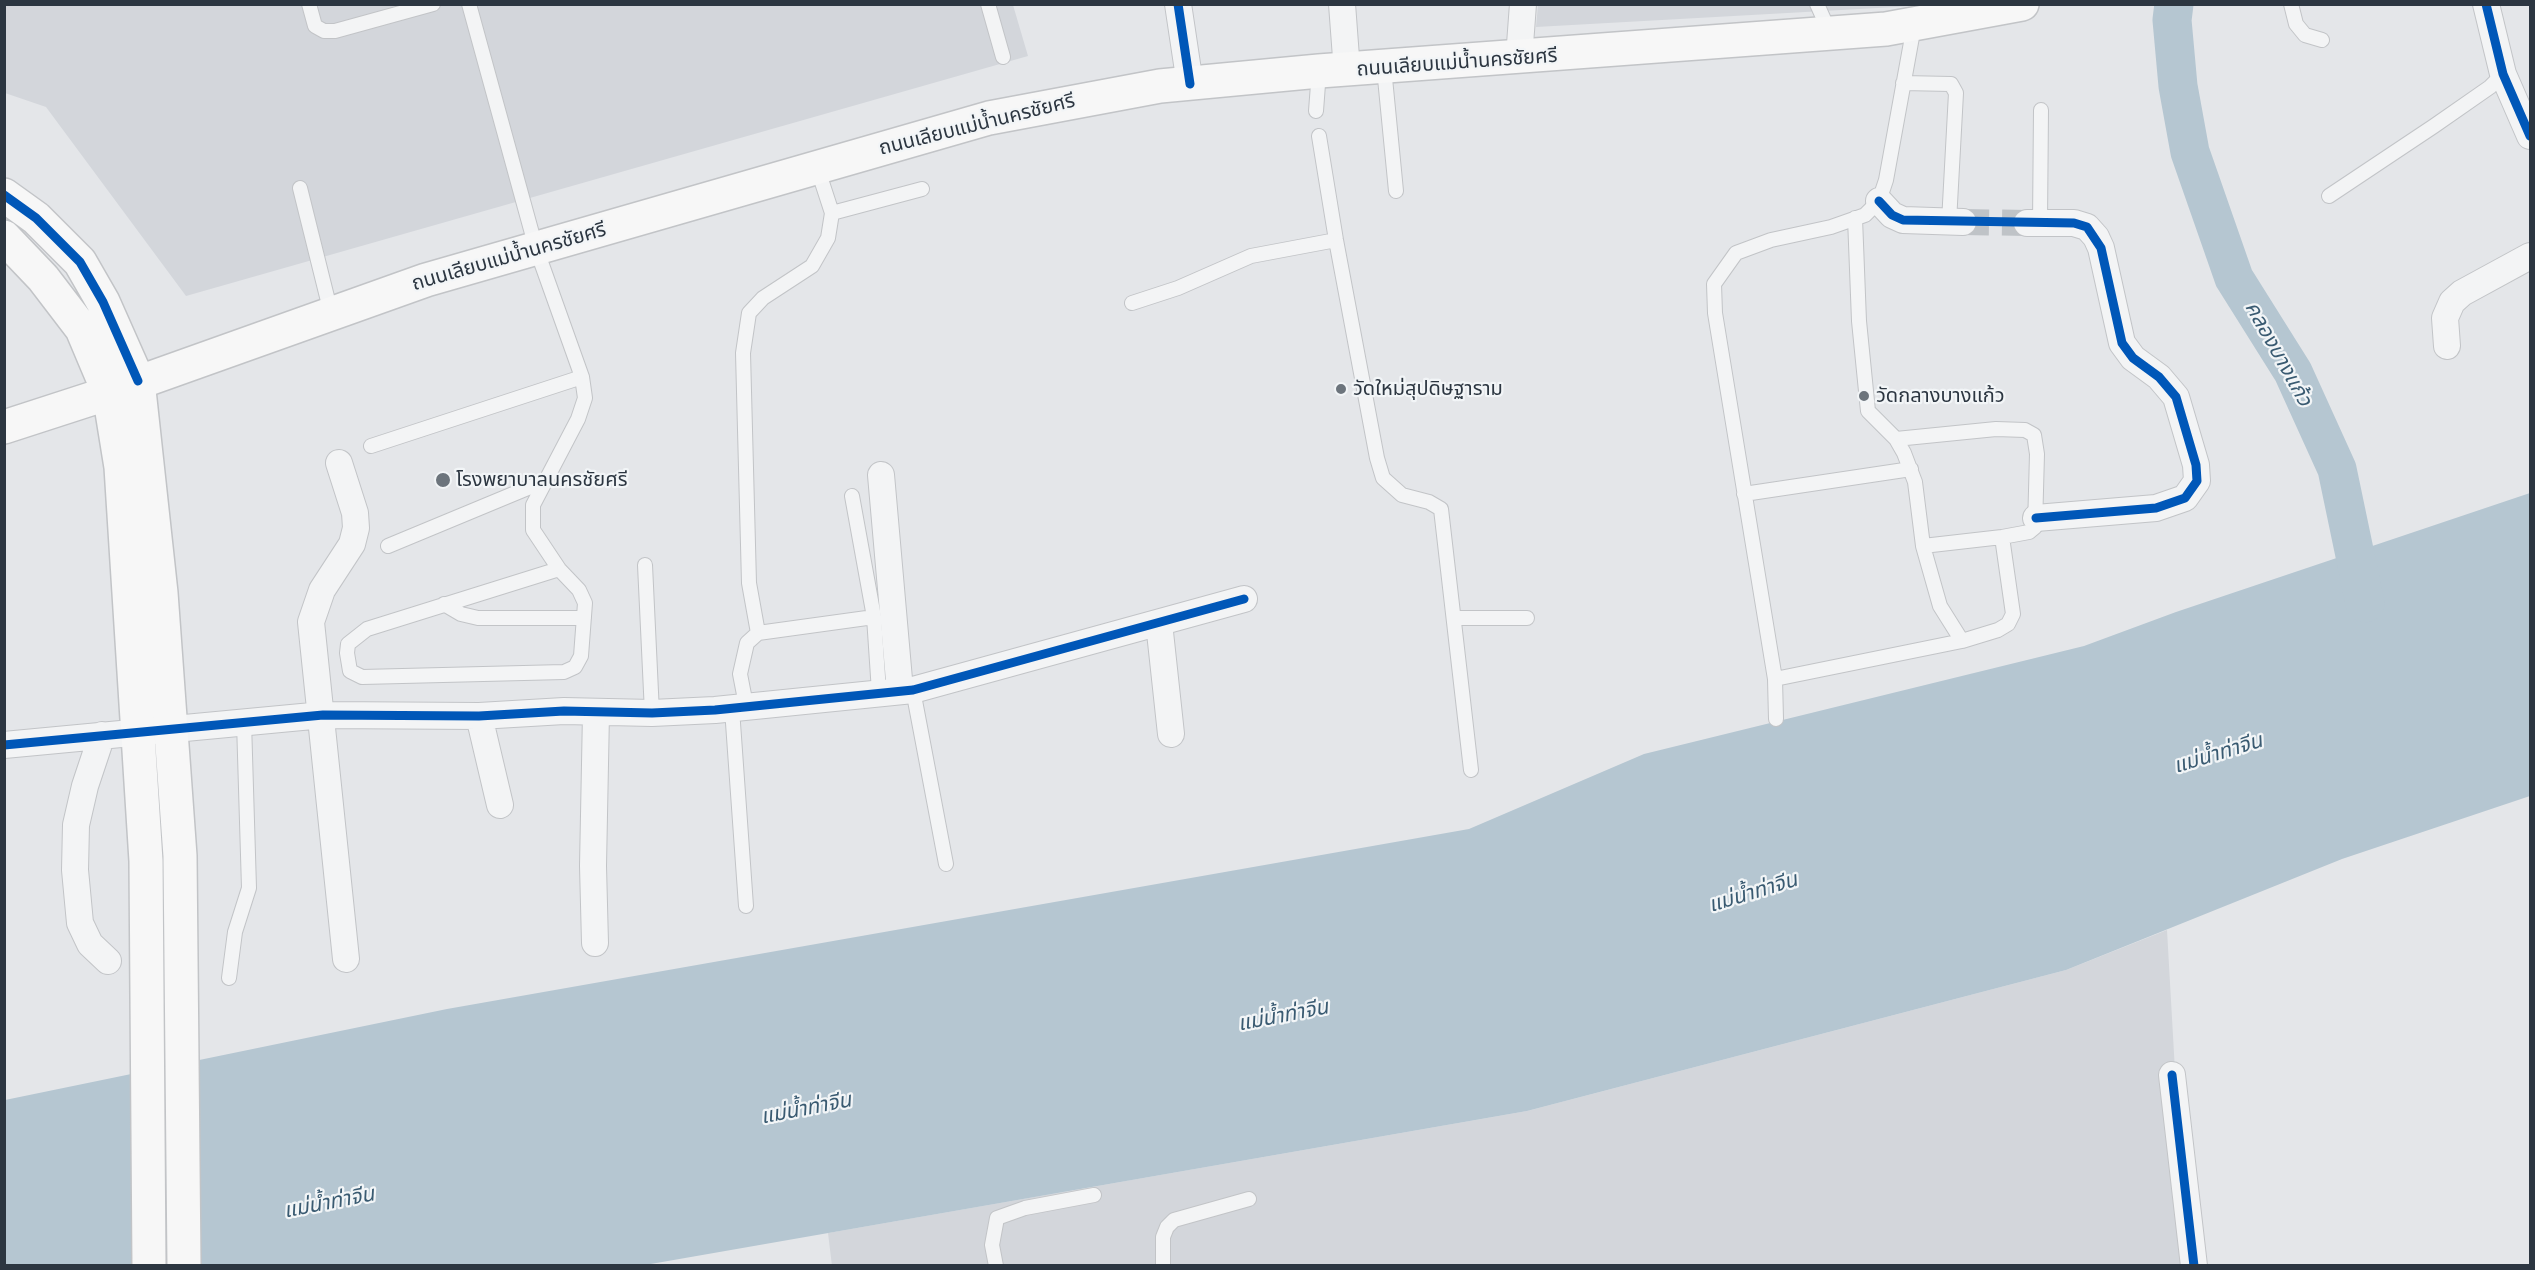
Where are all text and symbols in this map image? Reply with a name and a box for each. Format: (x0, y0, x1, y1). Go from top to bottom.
street label: ถนนเลียบแม่น้ำนครชัยศรี (1356, 44, 1558, 82)
street label: ถนนเลียบแม่น้ำนครชัยศรี (877, 89, 1077, 161)
street label: ถนนเลียบแม่น้ำนครชัยศรี (409, 218, 609, 296)
water label: คลองบางแก้ว (2239, 297, 2317, 411)
place label: วัดใหม่สุปดิษฐาราม (1353, 377, 1503, 401)
marker: วัดใหม่สุปดิษฐาราม (1334, 382, 1348, 396)
place label: วัดกลางบางแก้ว (1876, 384, 2005, 408)
marker: วัดกลางบางแก้ว (1857, 389, 1871, 403)
place label: โรงพยาบาลนครชัยศรี (456, 468, 627, 492)
marker: โรงพยาบาลนครชัยศรี (434, 471, 452, 489)
water label: แม่น้ำท่าจีน (2171, 729, 2265, 779)
water label: แม่น้ำท่าจีน (1706, 868, 1800, 918)
water label: แม่น้ำท่าจีน (1236, 995, 1330, 1037)
water label: แม่น้ำท่าจีน (759, 1088, 853, 1130)
water label: แม่น้ำท่าจีน (282, 1182, 376, 1224)

